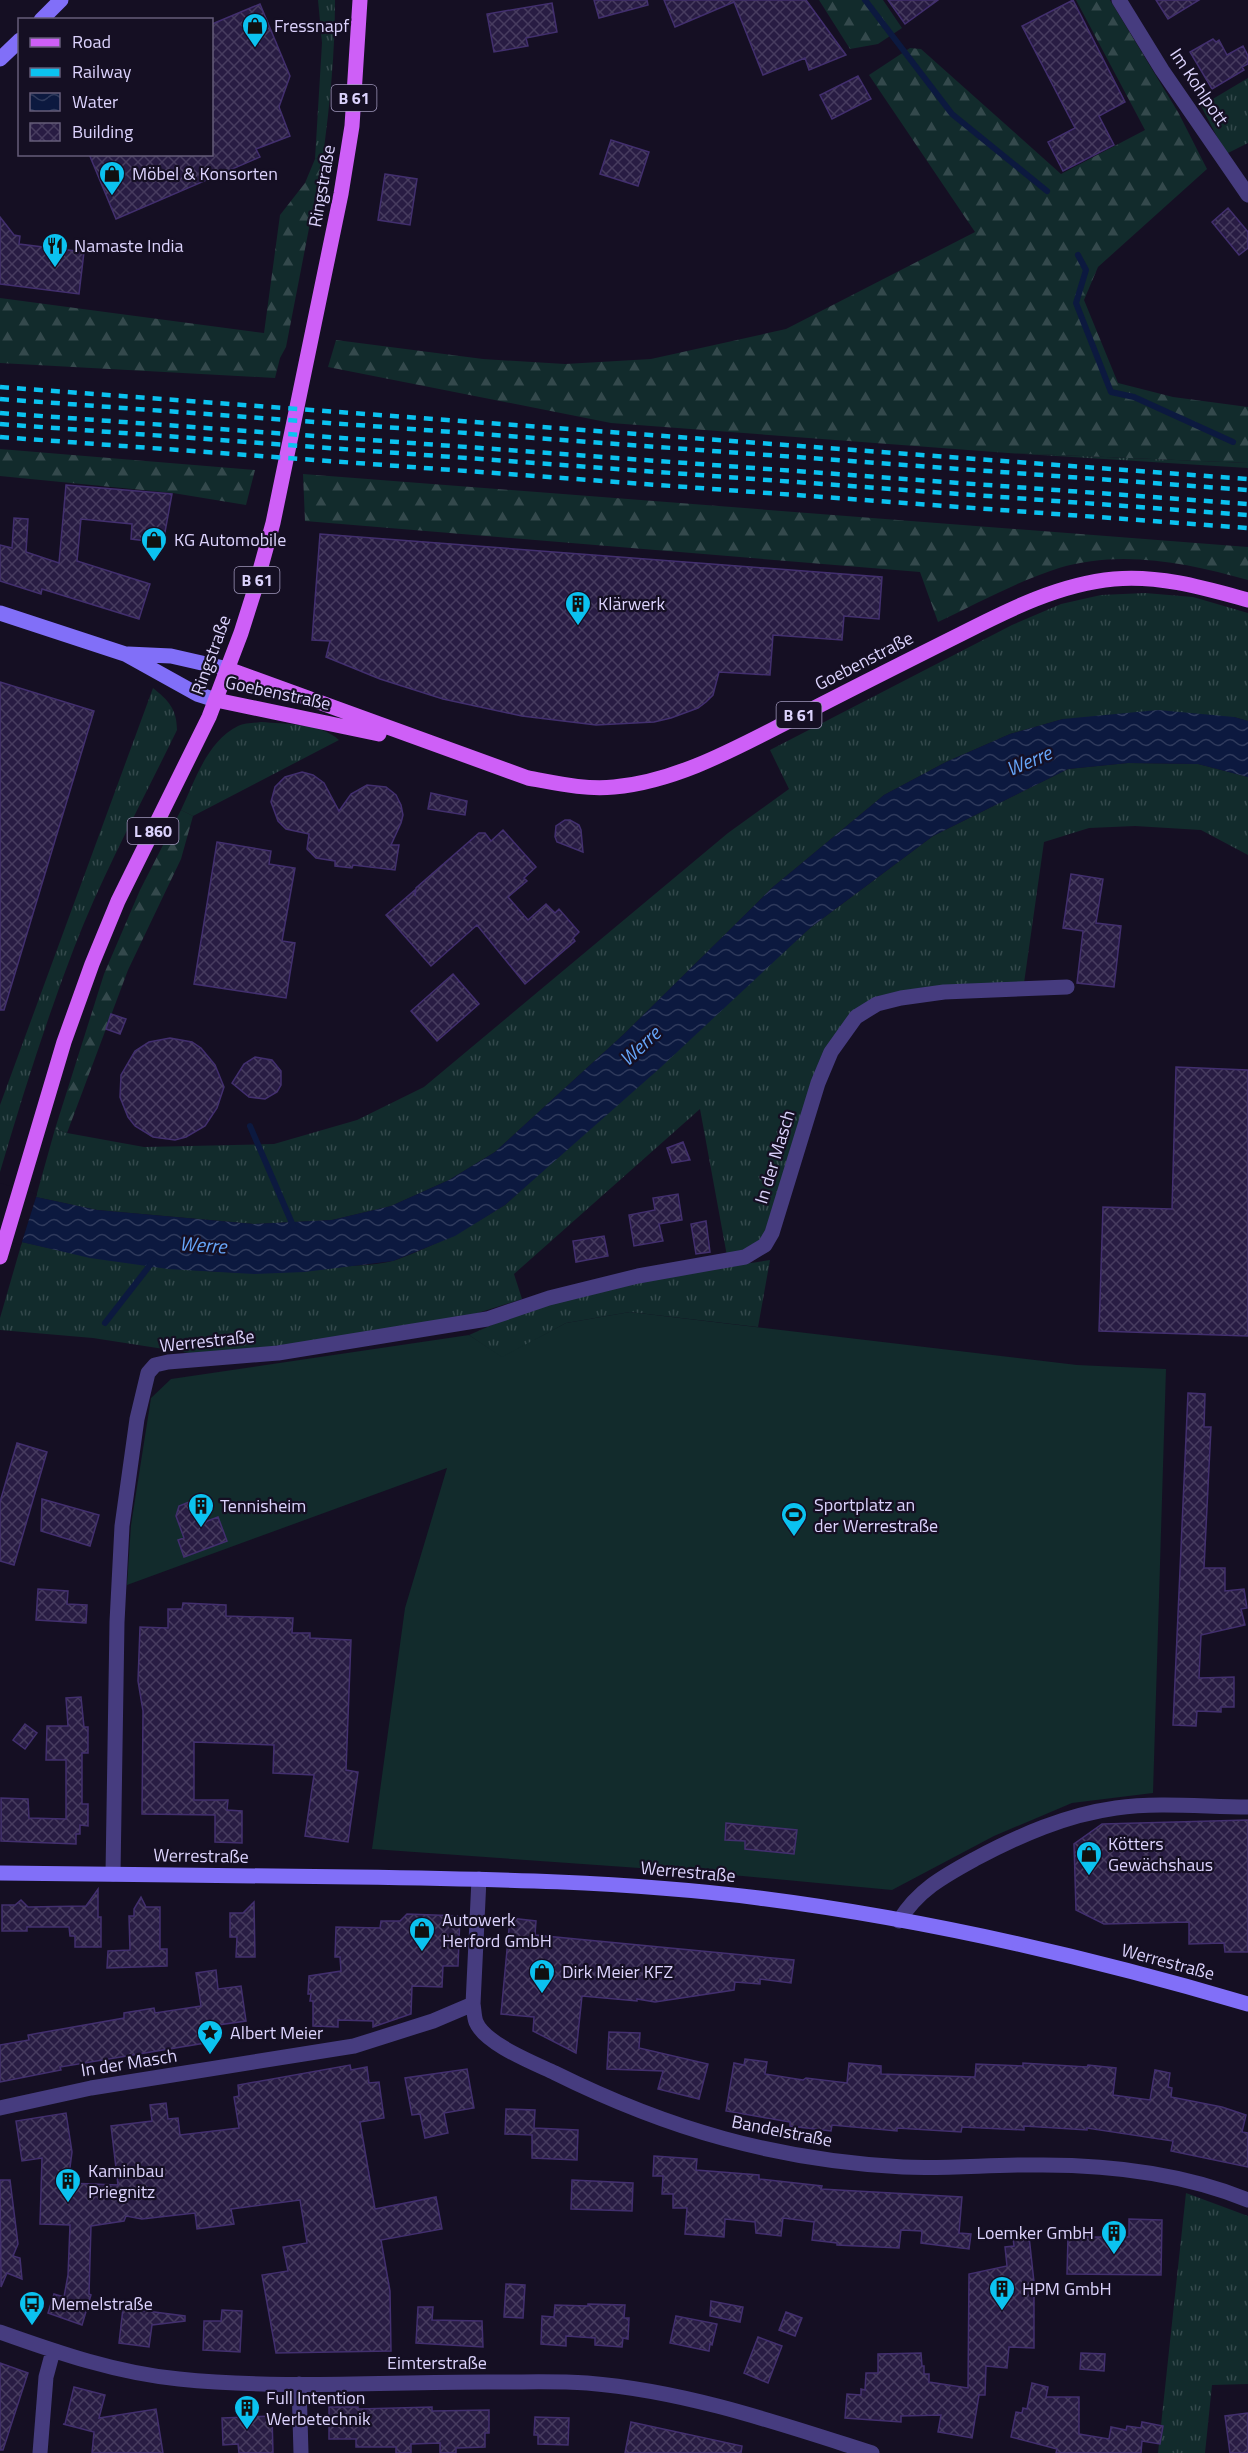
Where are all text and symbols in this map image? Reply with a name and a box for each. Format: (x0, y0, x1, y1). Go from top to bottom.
shop icon: Fressnapf (240, 11, 270, 49)
place label: Fressnapf (274, 12, 349, 39)
legend (18, 18, 213, 156)
text: Road (72, 28, 111, 55)
street label: Im Kohlpott (1164, 43, 1236, 131)
text: Railway (72, 58, 132, 85)
road number: B 61 (332, 85, 376, 111)
text: Water (72, 88, 118, 115)
text: Building (72, 118, 133, 145)
street label: Ringstraße (301, 143, 342, 229)
shop icon: Möbel & Konsorten (97, 159, 127, 197)
place label: Möbel & Konsorten (132, 160, 278, 187)
restaurant icon: Namaste India (40, 231, 70, 269)
place label: Namaste India (74, 232, 184, 259)
shop icon: KG Automobile (139, 525, 169, 563)
place label: KG Automobile (174, 526, 286, 553)
road number: B 61 (234, 567, 280, 593)
building icon: Klärwerk (563, 589, 593, 627)
place label: Klärwerk (598, 590, 666, 617)
street label: Ringstraße (184, 611, 237, 699)
street label: Goebenstraße (810, 624, 918, 697)
street label: Goebenstraße (223, 668, 333, 717)
road number: B 61 (776, 702, 822, 728)
water label: Werre (1001, 736, 1058, 784)
road number: L 860 (128, 818, 178, 844)
water label: Werre (612, 1017, 669, 1073)
street label: In der Masch (747, 1107, 802, 1207)
water label: Werre (179, 1227, 229, 1262)
street label: Werrestraße (158, 1322, 256, 1359)
building icon: Tennisheim (186, 1491, 216, 1529)
place label: Sportplatz an der Werrestraße (814, 1491, 938, 1539)
place label: Tennisheim (220, 1492, 306, 1519)
sports icon: Sportplatz an der Werrestraße (779, 1500, 809, 1538)
place label: Kötters Gewächshaus (1108, 1830, 1213, 1878)
shop icon: Kötters Gewächshaus (1074, 1839, 1104, 1877)
street label: Werrestraße (153, 1841, 249, 1870)
street label: Werrestraße (639, 1854, 737, 1889)
place label: Autowerk Herford GmbH (442, 1906, 552, 1954)
shop icon: Autowerk Herford GmbH (407, 1915, 437, 1953)
street label: Werrestraße (1119, 1936, 1218, 1987)
shop icon: Dirk Meier KFZ (527, 1957, 557, 1995)
place label: Dirk Meier KFZ (562, 1958, 673, 1985)
place icon: Albert Meier (195, 2018, 225, 2056)
place label: Albert Meier (230, 2019, 323, 2046)
street label: In der Masch (79, 2042, 179, 2083)
street label: Bandelstraße (730, 2108, 835, 2153)
place label: Kaminbau Priegnitz (88, 2157, 164, 2205)
building icon: Kaminbau Priegnitz (53, 2166, 83, 2204)
building icon: Loemker GmbH (1099, 2218, 1129, 2256)
place label: Loemker GmbH (976, 2219, 1094, 2246)
building icon: HPM GmbH (987, 2274, 1017, 2312)
place label: HPM GmbH (1022, 2275, 1112, 2302)
bus stop icon: Memelstraße (17, 2289, 47, 2327)
place label: Memelstraße (51, 2290, 153, 2317)
street label: Eimterstraße (387, 2349, 487, 2376)
place label: Full Intention Werbetechnik (266, 2384, 371, 2432)
building icon: Full Intention Werbetechnik (232, 2393, 262, 2431)

